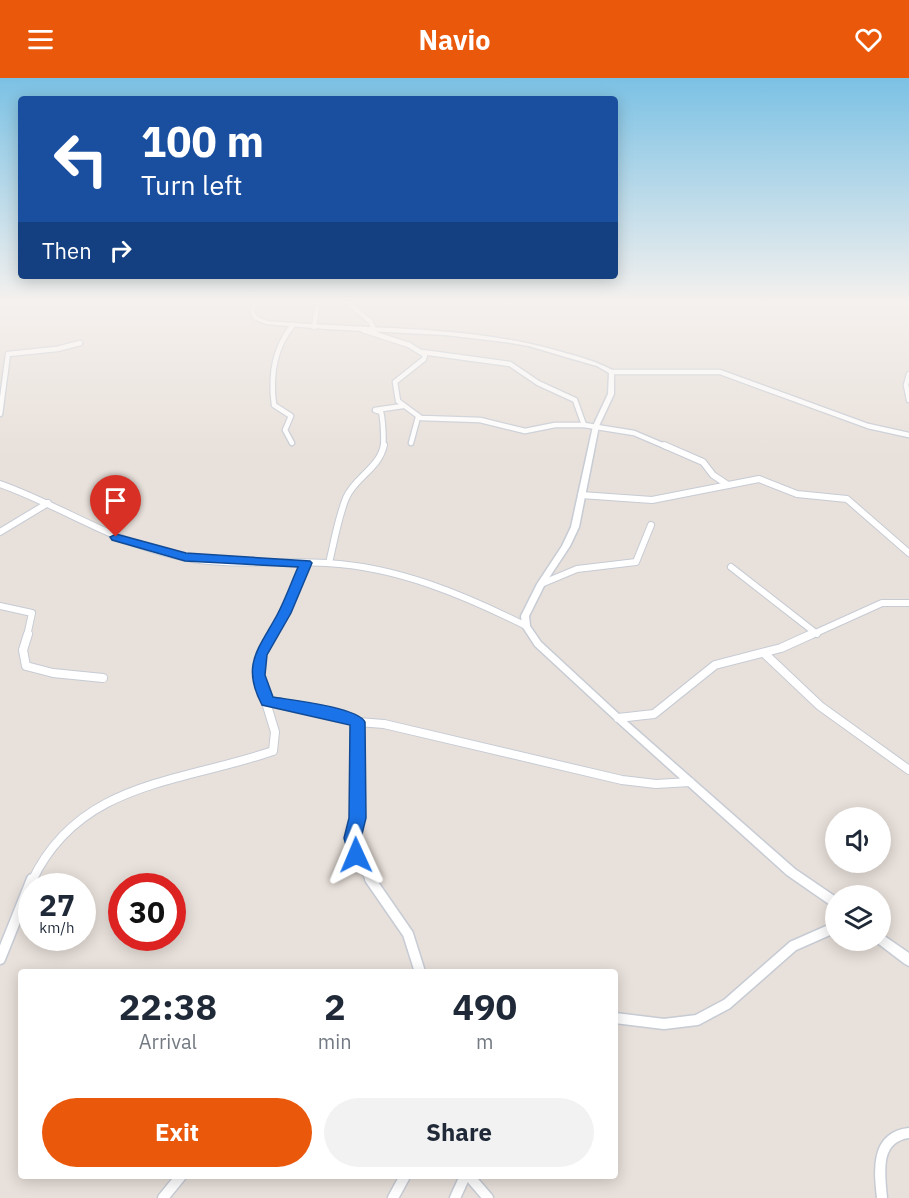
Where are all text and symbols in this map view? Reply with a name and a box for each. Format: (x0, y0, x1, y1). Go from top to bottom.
text: Navio (418, 22, 491, 57)
icon: menu (24, 23, 57, 56)
icon: heart (852, 23, 885, 56)
text: 100 m (141, 114, 264, 169)
icon: left (42, 120, 120, 198)
text: Turn left (141, 167, 242, 202)
icon: right (104, 234, 137, 267)
text: Then (42, 236, 92, 265)
pin (90, 475, 141, 537)
icon: arrive (99, 484, 132, 517)
map controls (825, 807, 891, 951)
button: sound (825, 807, 891, 873)
position arrow (324, 823, 388, 887)
speed limit sign: 30 (108, 873, 186, 951)
text: 27 (39, 885, 75, 924)
button: layers (825, 885, 891, 951)
text: km/h (39, 918, 75, 937)
text: 22:38 (119, 983, 217, 1030)
text: 2 (324, 983, 346, 1030)
text: 490 (452, 983, 517, 1030)
text: Arrival (139, 1028, 197, 1055)
text: min (318, 1028, 352, 1055)
text: m (476, 1028, 494, 1055)
button: Exit (42, 1098, 312, 1167)
button: Share (324, 1098, 594, 1167)

